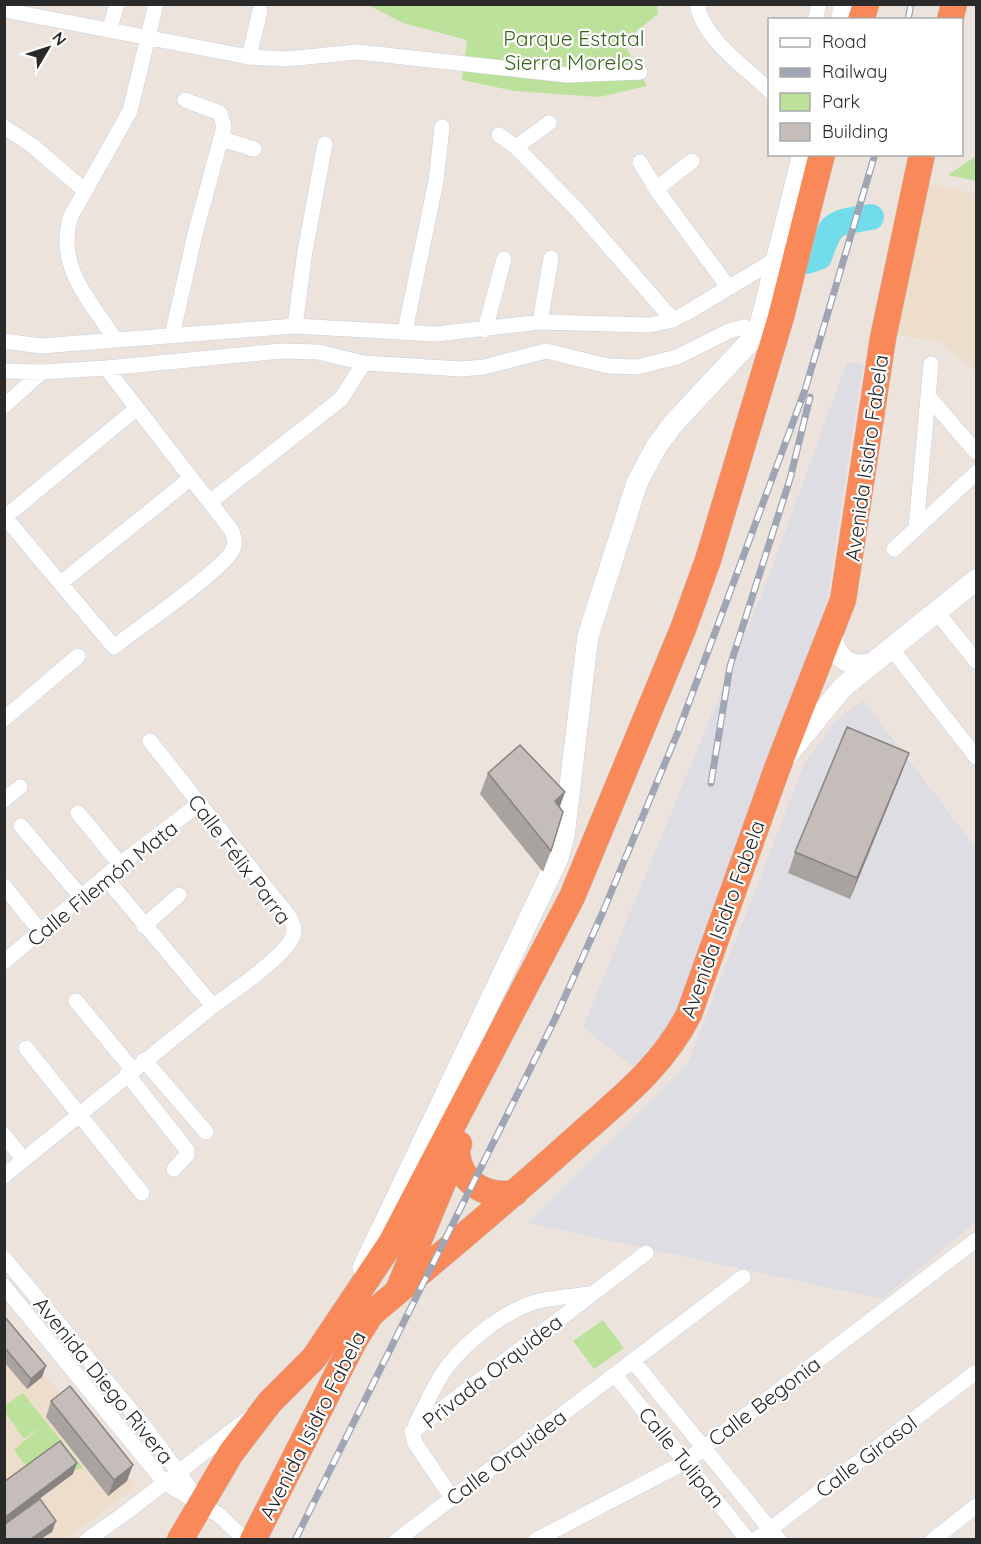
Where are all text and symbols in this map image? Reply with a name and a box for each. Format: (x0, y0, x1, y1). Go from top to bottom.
north arrow (18, 18, 78, 78)
legend (768, 18, 963, 156)
park label: Parque Estatal Sierra Morelos (503, 25, 645, 75)
text: N (48, 28, 71, 49)
text: Road (822, 30, 867, 53)
text: Railway (822, 60, 888, 83)
text: Park (822, 90, 860, 113)
text: Building (822, 120, 888, 143)
street label: Avenida Isidro Fabela (839, 353, 893, 563)
street label: Calle Félix Parra (183, 789, 297, 929)
street label: Calle Filemón Mata (22, 814, 182, 952)
street label: Avenida Isidro Fabela (674, 817, 770, 1021)
street label: Avenida Diego Rivera (28, 1291, 180, 1469)
street label: Privada Orquídea (417, 1308, 567, 1434)
street label: Avenida Isidro Fabela (253, 1326, 371, 1524)
street label: Calle Begonia (703, 1350, 825, 1452)
street label: Calle Tulipan (633, 1401, 731, 1513)
street label: Calle Orquidea (441, 1403, 571, 1511)
street label: Calle Girasol (810, 1409, 922, 1503)

